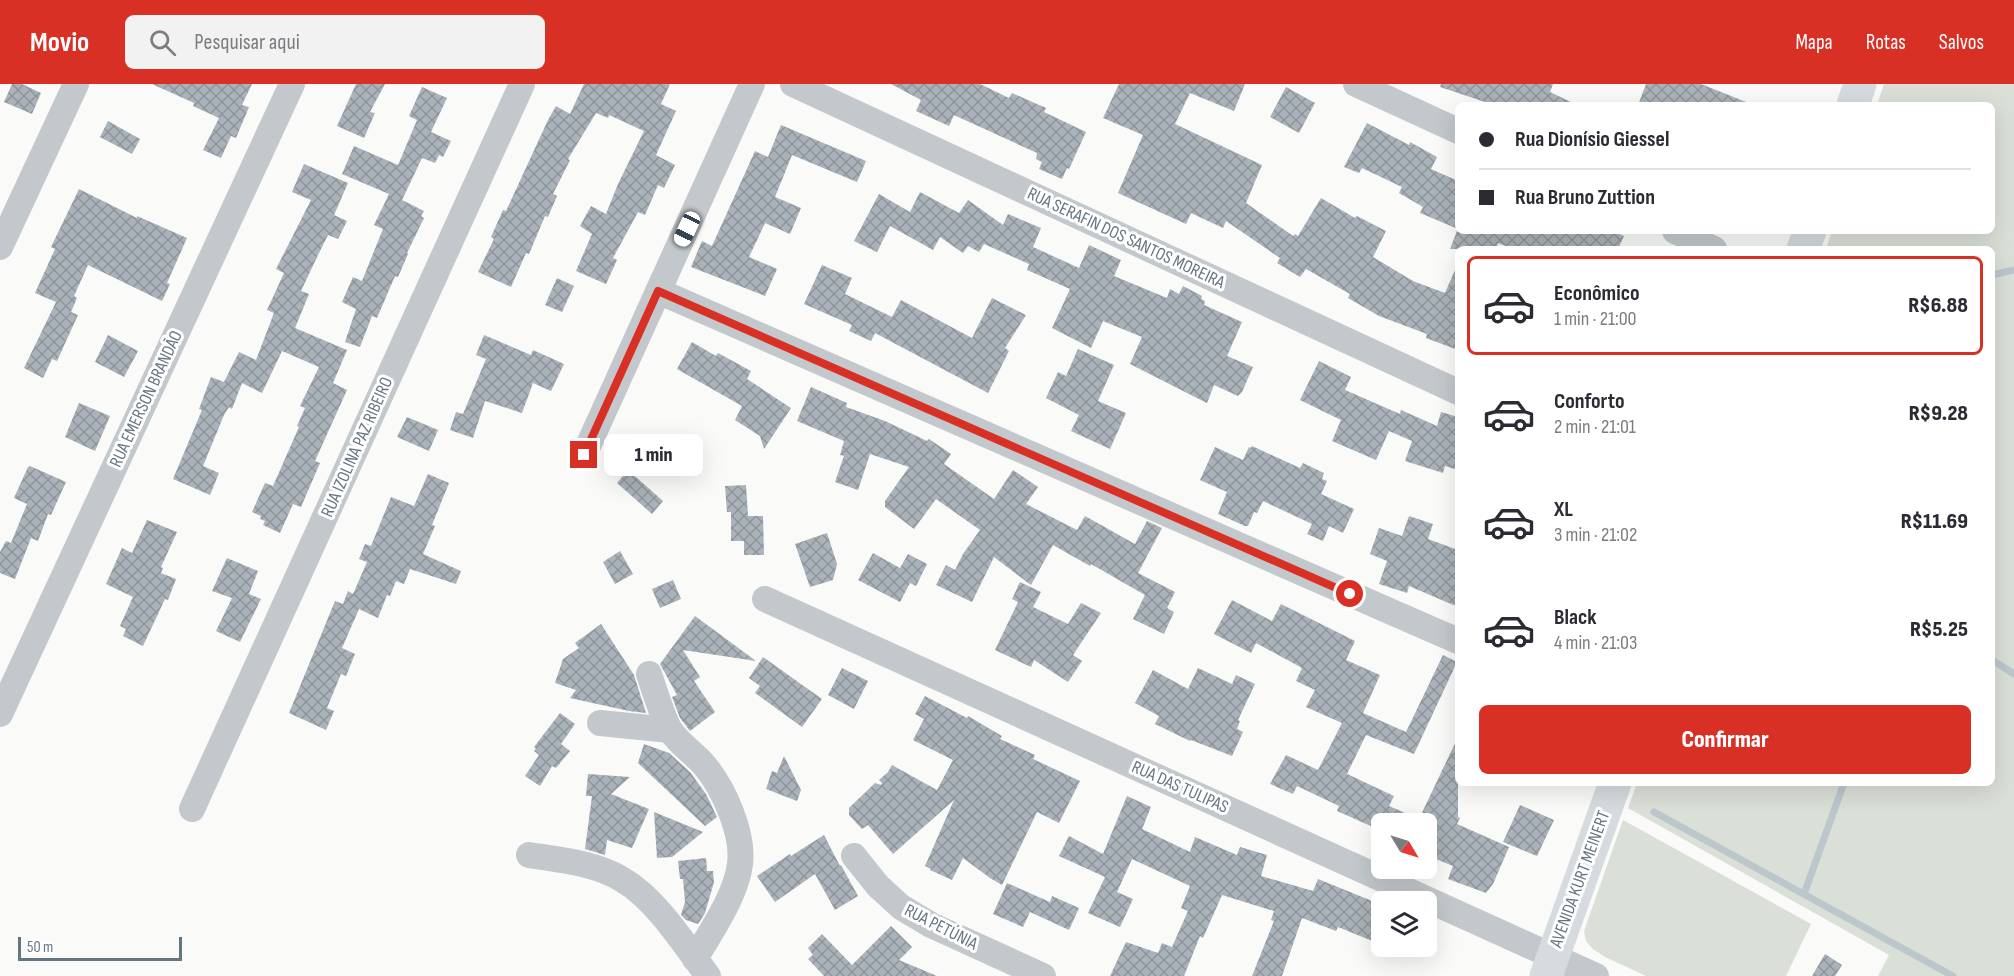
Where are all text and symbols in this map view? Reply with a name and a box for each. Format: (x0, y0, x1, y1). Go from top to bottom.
search box (125, 15, 545, 69)
text: Movio (30, 26, 89, 59)
icon: search (146, 26, 179, 59)
text: Pesquisar aqui (194, 29, 300, 56)
text: Mapa (1795, 30, 1833, 55)
text: Rotas (1866, 30, 1906, 55)
text: Salvos (1939, 30, 1984, 55)
text: Rua Dionísio Giessel (1515, 126, 1669, 153)
street label: RUA SERAFIN DOS SANTOS MOREIRA (1024, 183, 1228, 293)
text: Rua Bruno Zuttion (1515, 184, 1655, 211)
car (671, 209, 703, 249)
icon: car (1482, 279, 1536, 333)
text: Econômico (1554, 280, 1640, 307)
text: R$6.88 (1908, 292, 1968, 319)
text: 1 min · 21:00 (1554, 307, 1637, 331)
street label: RUA EMERSON BRANDÃO (105, 327, 187, 471)
street label: RUA IZOLINA PAZ RIBEIRO (317, 374, 397, 520)
icon: car (1482, 387, 1536, 441)
text: Conforto (1554, 388, 1625, 415)
text: R$9.28 (1909, 400, 1968, 427)
text: 2 min · 21:01 (1554, 415, 1636, 439)
callout: 1 min (605, 434, 704, 476)
route end (570, 441, 597, 468)
text: 1 min (634, 443, 673, 467)
icon: car (1482, 495, 1536, 549)
text: XL (1554, 496, 1573, 523)
text: R$11.69 (1901, 508, 1968, 535)
text: 3 min · 21:02 (1554, 523, 1637, 547)
route start (1336, 580, 1363, 607)
icon: car (1482, 603, 1536, 657)
text: Black (1554, 604, 1596, 631)
text: R$5.25 (1910, 616, 1968, 643)
text: 4 min · 21:03 (1554, 631, 1637, 655)
button: Confirmar (1479, 705, 1971, 774)
street label: RUA DAS TULIPAS (1128, 756, 1232, 818)
street label: AVENIDA KURT MEINERT (1545, 808, 1614, 951)
north arrow (1371, 813, 1437, 879)
map controls (1371, 813, 1437, 957)
button: layers (1371, 891, 1437, 957)
street label: RUA PETÚNIA (901, 900, 981, 954)
scale bar (18, 934, 182, 962)
text: 50 m (27, 938, 53, 957)

